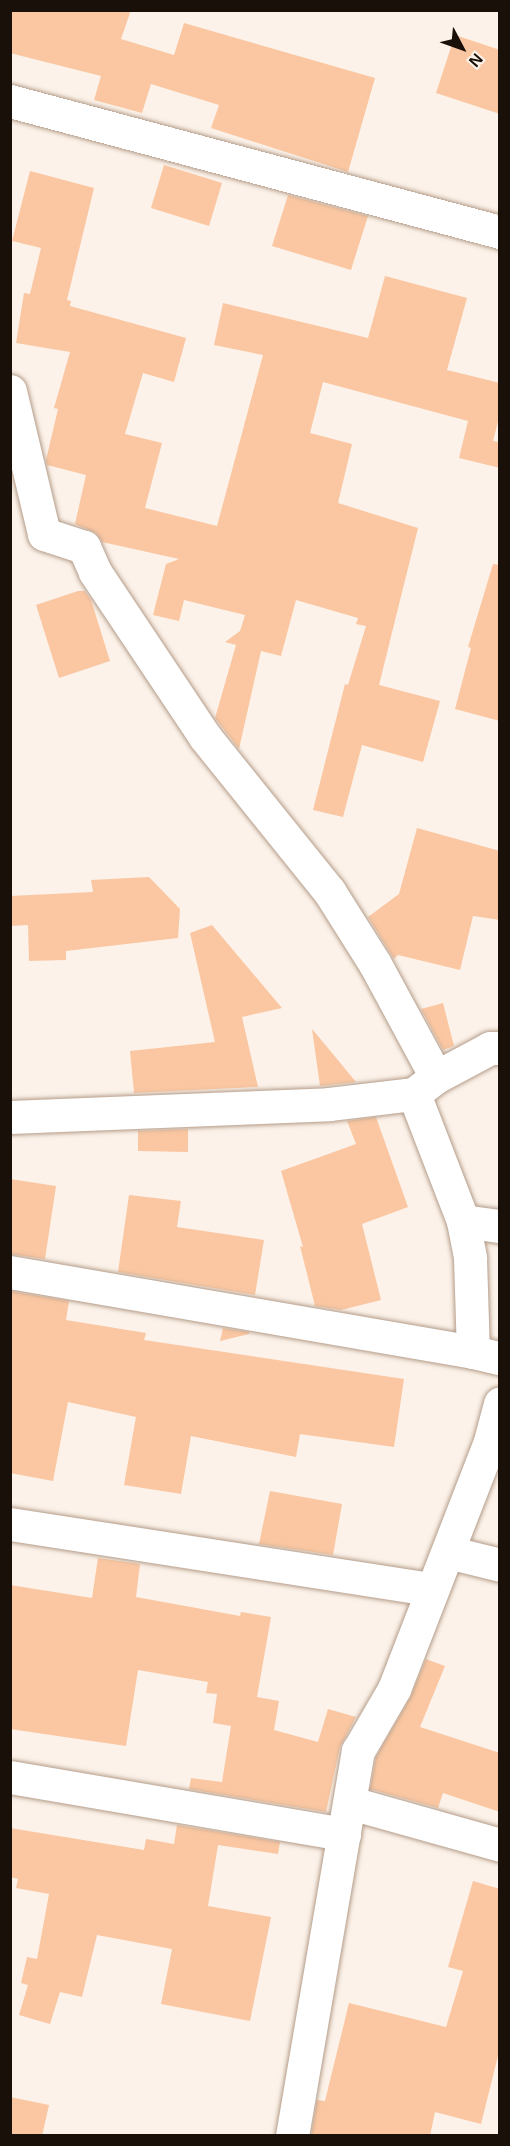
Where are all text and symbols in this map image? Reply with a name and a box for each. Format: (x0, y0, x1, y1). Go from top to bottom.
north arrow (432, 18, 492, 78)
text: N (466, 50, 486, 70)

